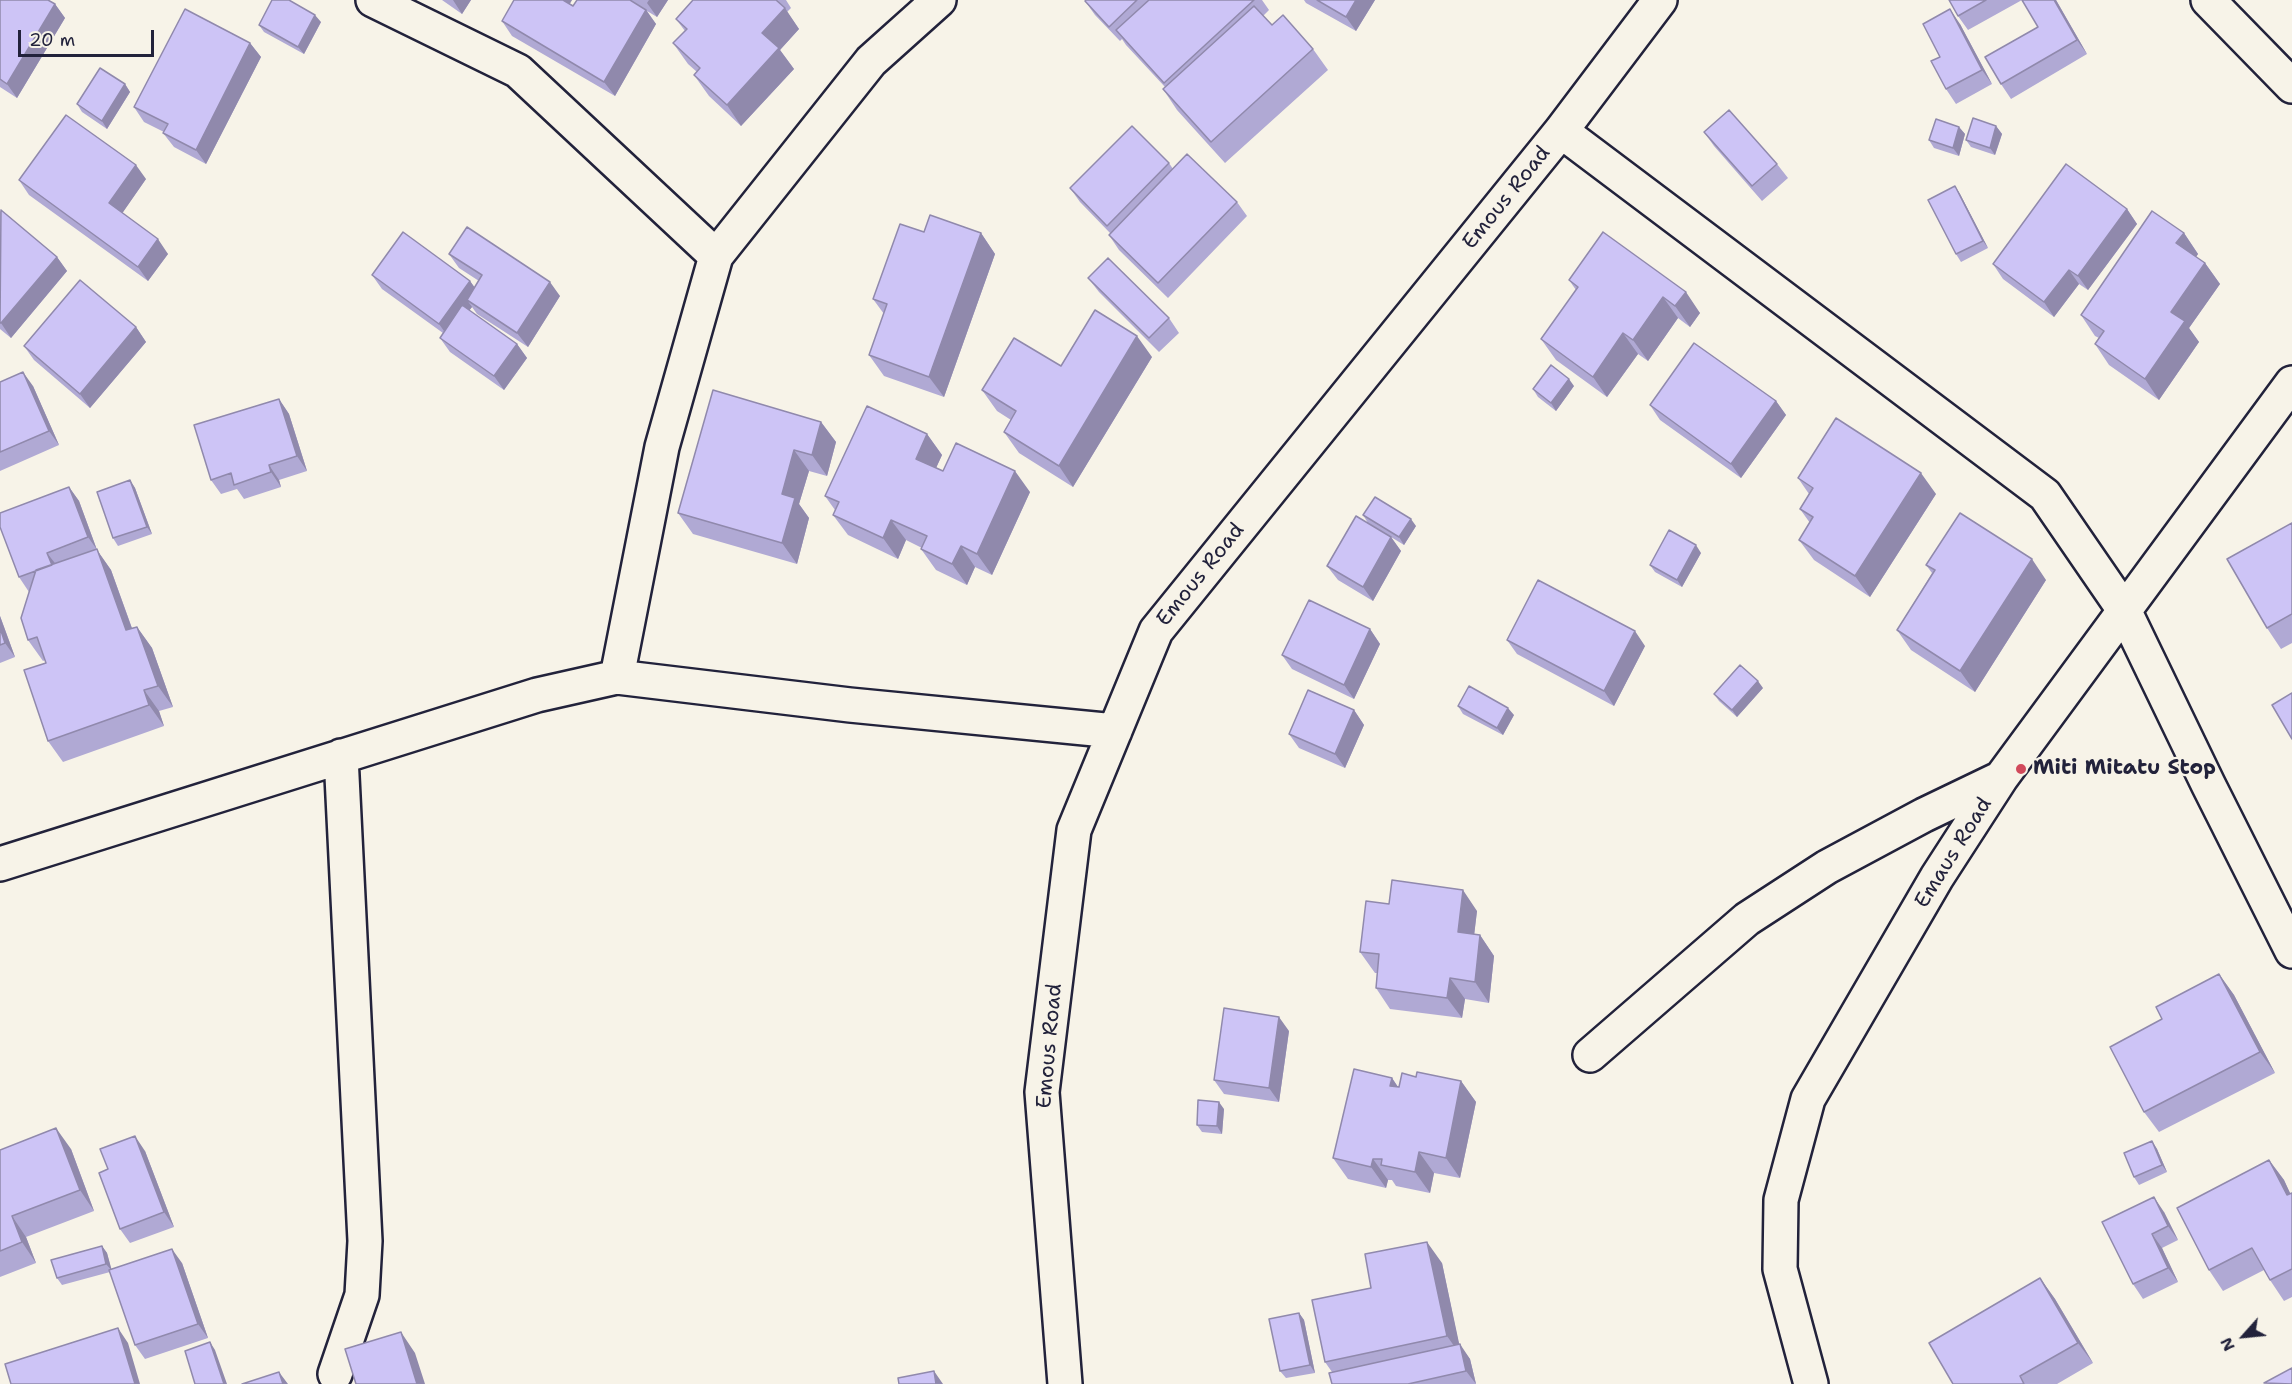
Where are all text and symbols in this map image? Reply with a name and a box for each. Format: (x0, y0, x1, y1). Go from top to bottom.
scale bar (21, 18, 158, 56)
text: 20 m (29, 28, 75, 52)
street label: Emous Road (1458, 141, 1556, 255)
street label: Emous Road (1152, 518, 1250, 632)
place label: Miti Mitatu Stop (2033, 756, 2216, 782)
marker: Miti Mitatu Stop (2014, 762, 2028, 776)
street label: Emaus Road (1910, 793, 1998, 913)
street label: Emous Road (1032, 982, 1068, 1110)
north arrow (2214, 1306, 2274, 1366)
text: N (2215, 1334, 2240, 1355)

